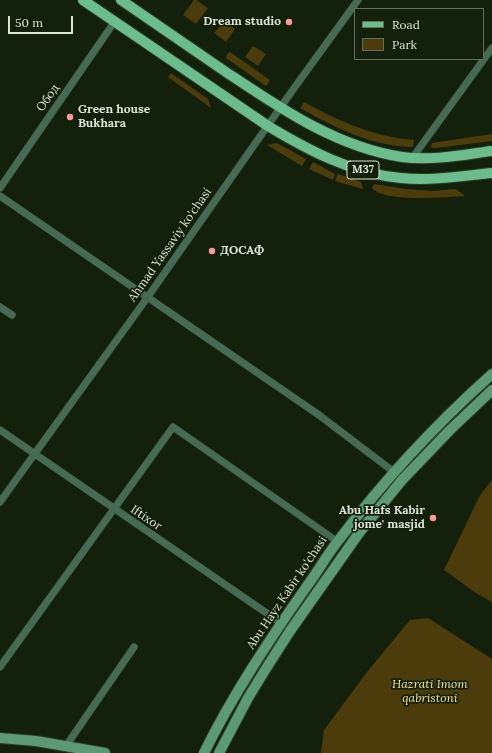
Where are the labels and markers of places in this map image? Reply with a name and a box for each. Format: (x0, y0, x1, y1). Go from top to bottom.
place label: Dream studio (203, 15, 281, 29)
marker: Dream studio (284, 17, 294, 27)
place label: Green house Bukhara (78, 103, 150, 131)
marker: Green house Bukhara (65, 112, 75, 122)
place label: ДОСАФ (220, 244, 264, 258)
marker: ДОСАФ (207, 246, 217, 256)
place label: Abu Hafs Kabir jome' masjid (339, 504, 425, 532)
marker: Abu Hafs Kabir jome' masjid (428, 513, 438, 523)

